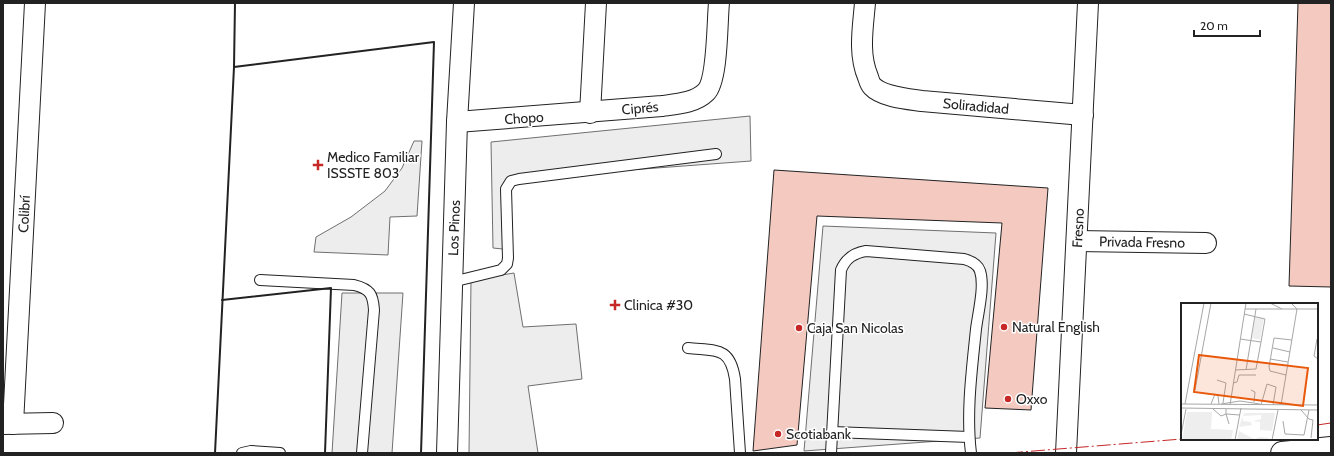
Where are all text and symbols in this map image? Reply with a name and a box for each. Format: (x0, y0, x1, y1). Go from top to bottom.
scale bar (1194, 12, 1260, 38)
text: 20 m (1200, 18, 1228, 33)
street label: Soliradidad (942, 94, 1010, 118)
street label: Ciprés (621, 97, 659, 119)
street label: Chopo (504, 108, 545, 128)
place label: Medico Familiar ISSSTE 803 (327, 148, 420, 182)
marker: Medico Familiar ISSSTE 803 (312, 159, 324, 171)
street label: Colibrí (14, 195, 34, 233)
street label: Los Pinos (444, 200, 464, 256)
street label: Fresno (1068, 208, 1088, 248)
street label: Privada Fresno (1099, 232, 1185, 252)
place label: Clinica #30 (624, 296, 693, 314)
marker: Clinica #30 (609, 299, 621, 311)
inset map (1181, 303, 1318, 440)
place label: Natural English (1012, 318, 1100, 336)
place label: Caja San Nicolas (807, 319, 904, 337)
marker: Natural English (999, 322, 1009, 332)
marker: Caja San Nicolas (794, 323, 804, 333)
place label: Oxxo (1016, 390, 1048, 408)
marker: Oxxo (1003, 394, 1013, 404)
place label: Scotiabank (786, 425, 852, 443)
marker: Scotiabank (773, 429, 783, 439)

